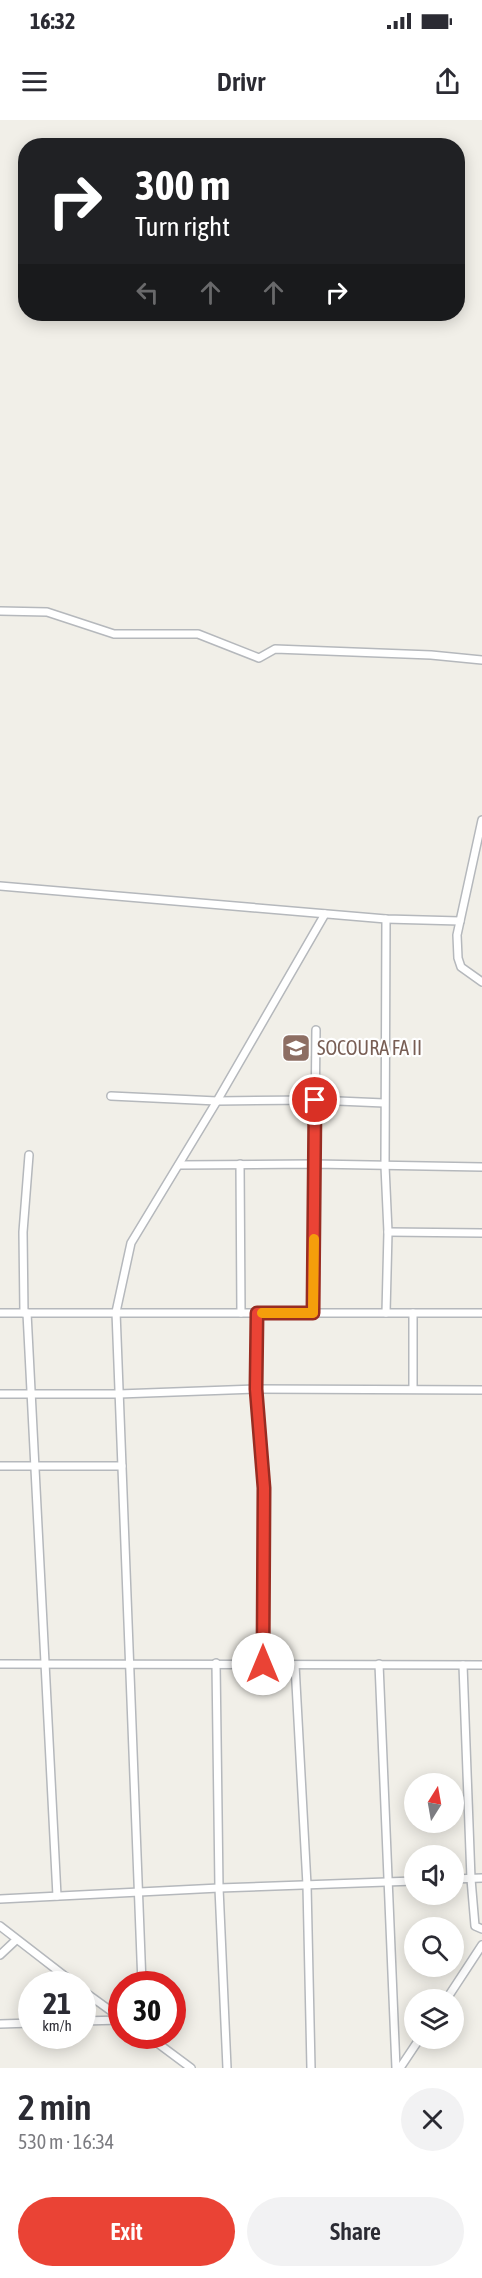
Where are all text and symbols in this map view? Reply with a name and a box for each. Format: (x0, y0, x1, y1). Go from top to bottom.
text: 16:32 (30, 8, 75, 34)
icon: menu (18, 65, 51, 98)
icon: share (431, 65, 464, 98)
text: Drivr (217, 66, 265, 97)
text: 300 m (135, 161, 230, 209)
icon: right (36, 162, 114, 240)
text: Turn right (135, 211, 230, 242)
icon: left (131, 276, 164, 309)
icon: ahead (194, 276, 227, 309)
icon: ahead (257, 276, 290, 309)
icon: right (320, 276, 353, 309)
school or university icon: SOCOURA FA II (280, 1032, 312, 1064)
place label: SOCOURA FA II (317, 1036, 422, 1059)
pin (289, 1074, 340, 1125)
icon: arrive (298, 1083, 331, 1116)
position arrow (231, 1632, 295, 1696)
north arrow (404, 1773, 464, 1833)
map controls (404, 1773, 464, 2049)
button: sound (404, 1845, 464, 1905)
button: search (404, 1917, 464, 1977)
speed limit sign: 30 (108, 1971, 186, 2049)
text: 21 (43, 1986, 71, 2020)
button: layers (404, 1989, 464, 2049)
text: km/h (42, 2017, 72, 2034)
text: 2 min (18, 2086, 92, 2128)
button: close (401, 2088, 464, 2151)
text: 530 m · 16:34 (18, 2130, 114, 2153)
button: Exit (18, 2197, 235, 2266)
button: Share (247, 2197, 464, 2266)

